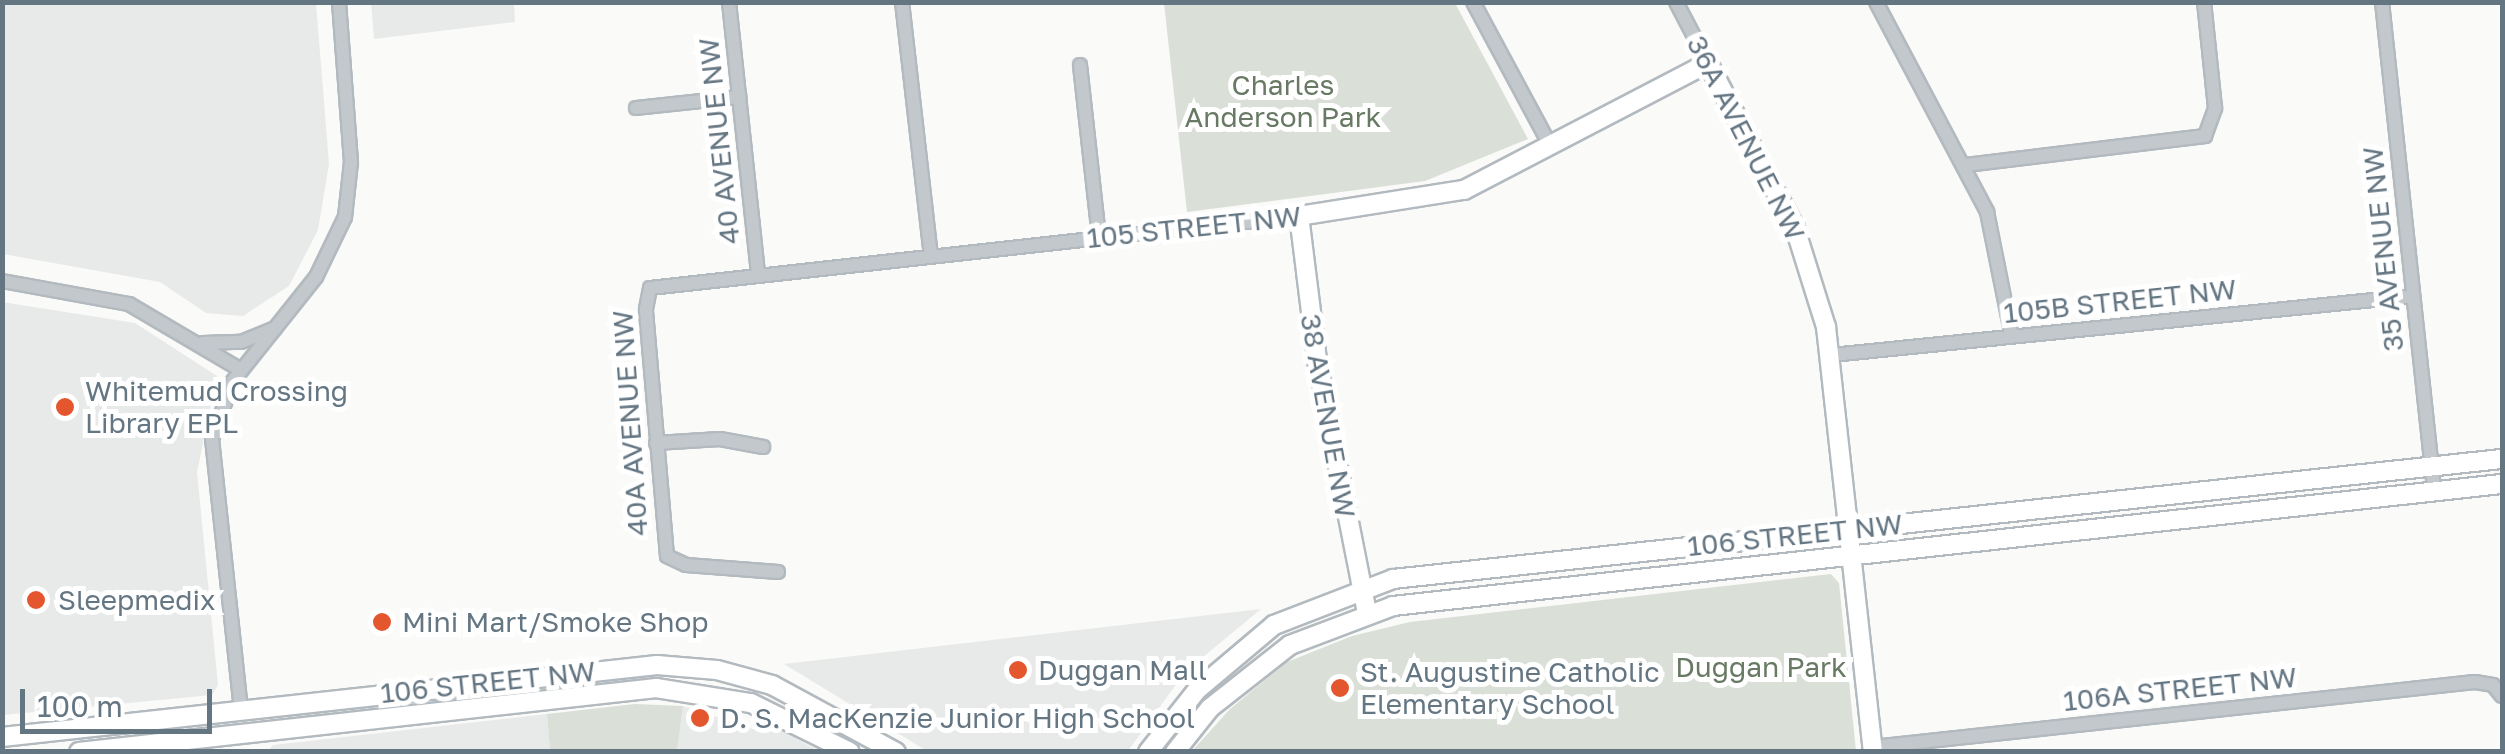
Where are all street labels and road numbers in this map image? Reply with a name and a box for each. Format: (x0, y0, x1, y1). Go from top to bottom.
street label: 36A AVENUE NW (1680, 30, 1812, 246)
street label: 40 AVENUE NW (691, 36, 747, 246)
street label: 35 AVENUE NW (2356, 145, 2410, 353)
street label: 105 STREET NW (1085, 199, 1303, 255)
street label: 105B STREET NW (2002, 272, 2238, 330)
street label: 40A AVENUE NW (605, 309, 655, 537)
street label: 38 AVENUE NW (1294, 311, 1362, 521)
street label: 106 STREET NW (1686, 507, 1904, 563)
street label: 106 STREET NW (379, 654, 597, 710)
street label: 106A STREET NW (2062, 660, 2298, 718)

